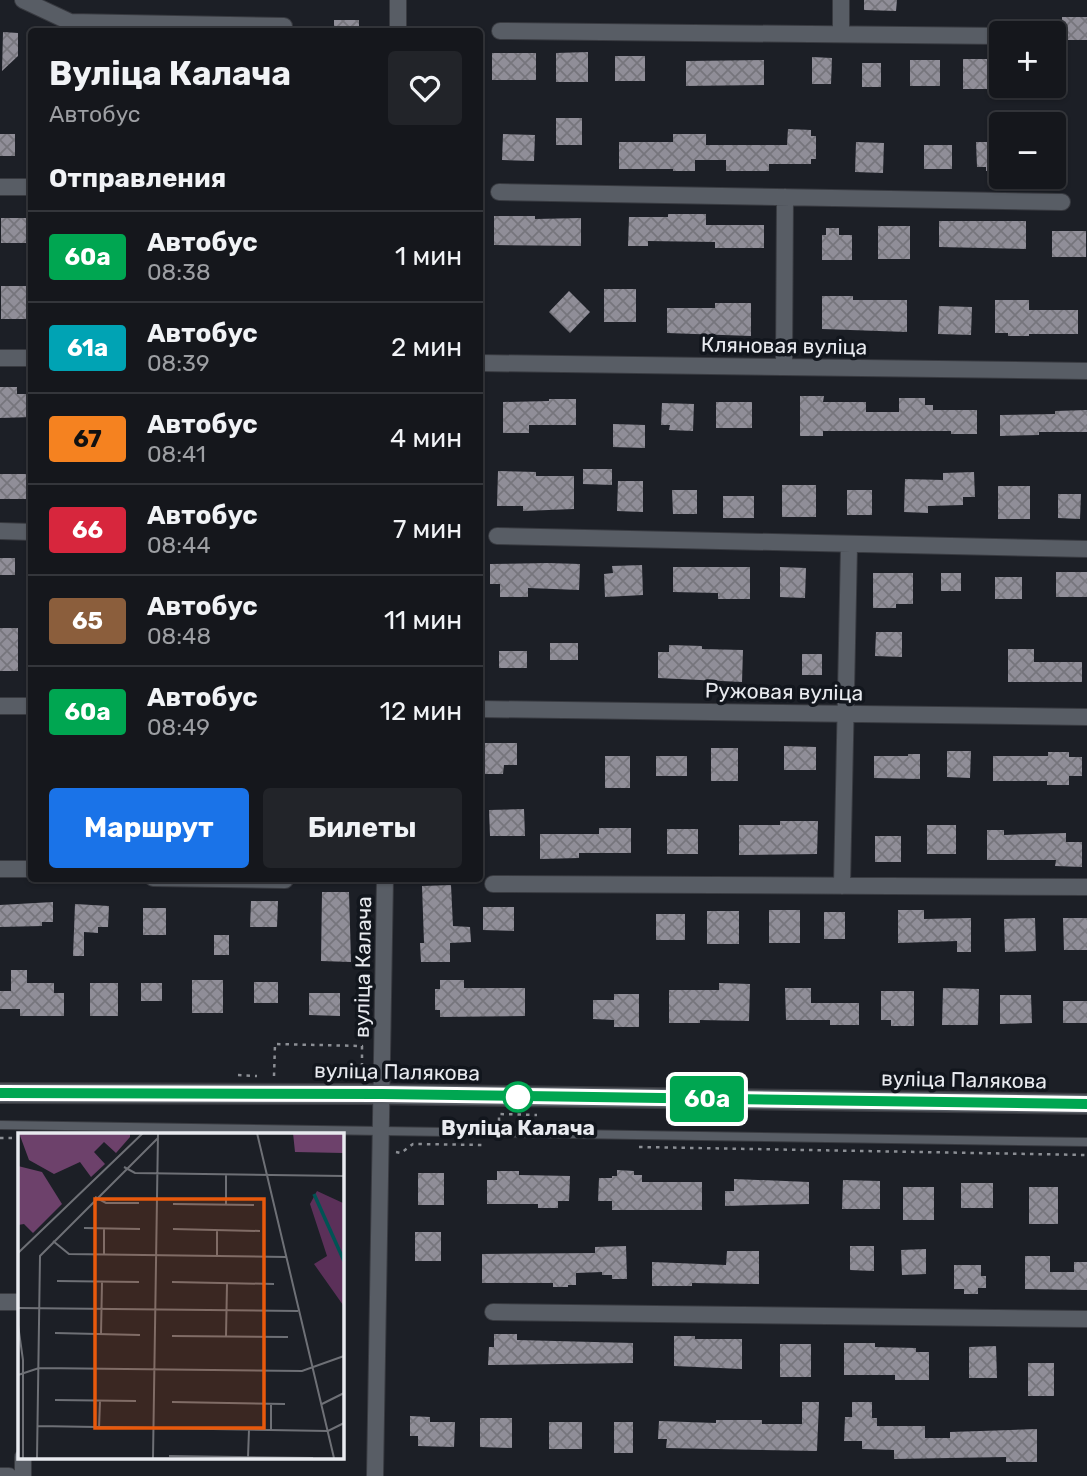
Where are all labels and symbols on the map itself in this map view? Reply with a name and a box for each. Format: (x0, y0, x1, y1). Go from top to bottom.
street label: Кляновая вуліца (701, 332, 867, 359)
street label: Ружовая вуліца (705, 678, 863, 705)
street label: вуліца Калача (349, 896, 376, 1038)
street label: вуліца Палякова (314, 1058, 480, 1085)
street label: вуліца Палякова (881, 1066, 1047, 1093)
line badge: 60а (667, 1076, 747, 1122)
marker: Вуліца Калача (503, 1082, 533, 1112)
place label: Вуліца Калача (441, 1115, 595, 1140)
inset map (18, 1133, 343, 1458)

